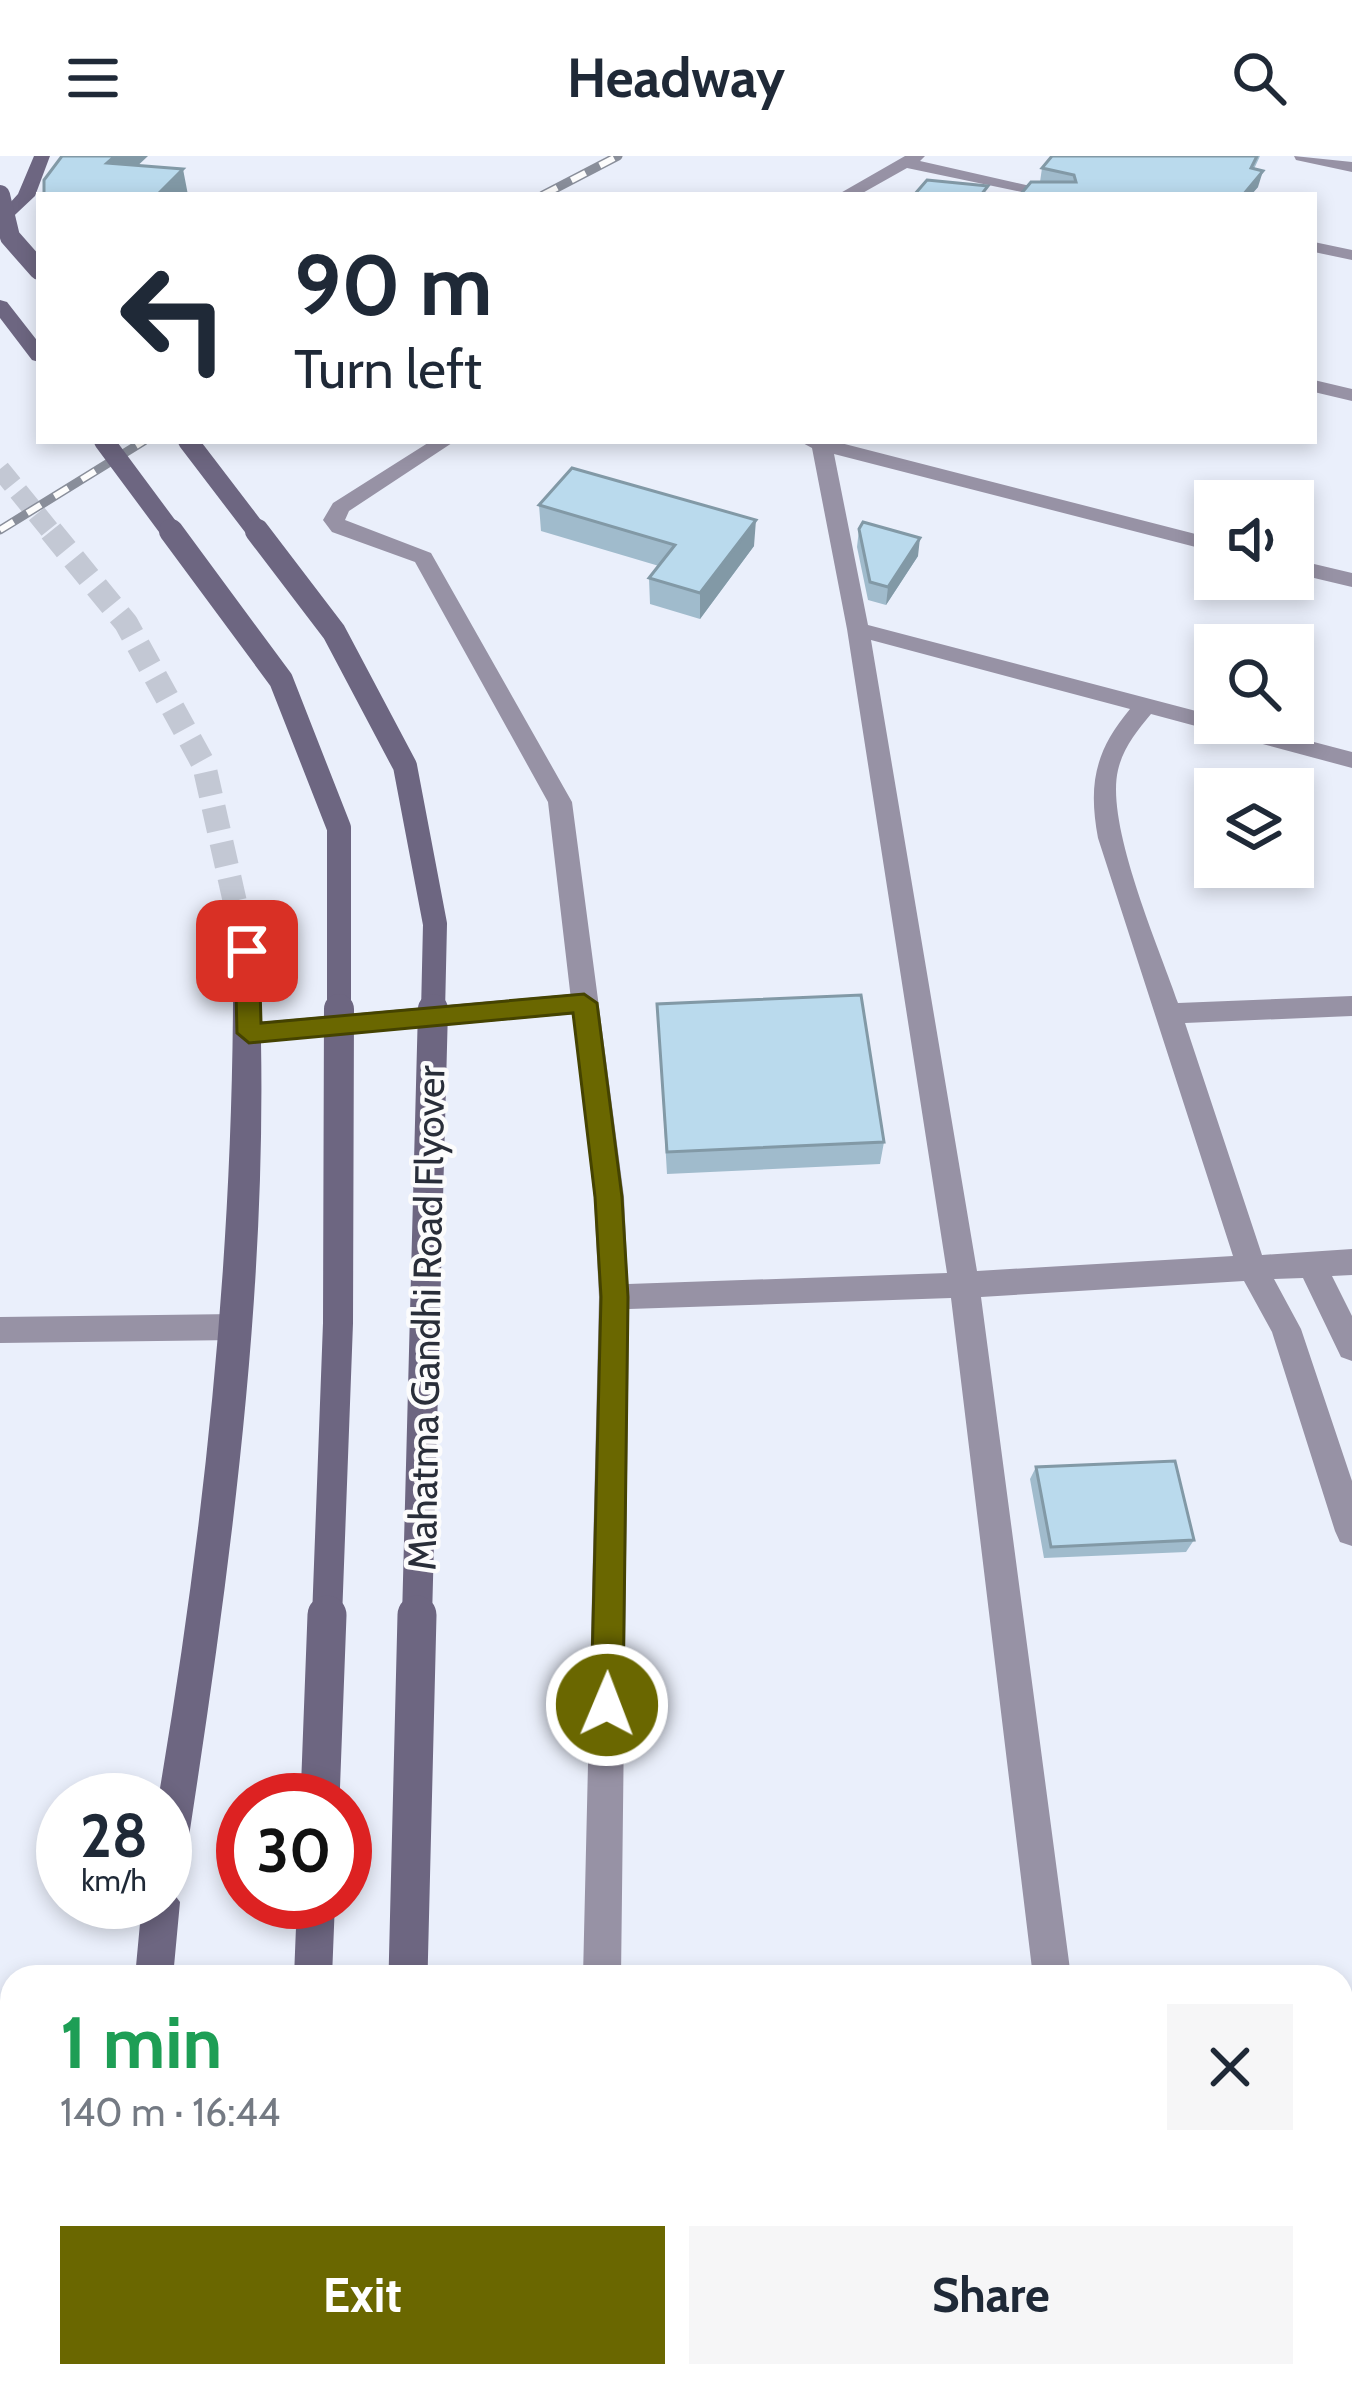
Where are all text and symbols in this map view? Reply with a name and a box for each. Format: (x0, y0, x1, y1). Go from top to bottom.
icon: menu (60, 45, 126, 111)
text: Headway (567, 45, 785, 111)
icon: search (1226, 45, 1292, 111)
text: 90 m (294, 234, 492, 336)
icon: left (96, 240, 252, 396)
text: Turn left (294, 336, 482, 402)
map controls (1194, 480, 1314, 888)
button: sound (1194, 480, 1314, 600)
button: search (1194, 624, 1314, 744)
button: layers (1194, 768, 1314, 888)
pin (196, 900, 298, 1002)
icon: arrive (214, 918, 280, 984)
street label: Mahatma Gandhi Road Flyover (398, 1064, 454, 1571)
position arrow (544, 1642, 670, 1768)
speed limit sign: 30 (216, 1773, 372, 1929)
text: 28 (80, 1799, 148, 1872)
text: km/h (81, 1862, 147, 1899)
text: 1 min (60, 1999, 222, 2086)
button: close (1167, 2004, 1293, 2130)
text: 140 m · 16:44 (60, 2088, 280, 2136)
button: Exit (60, 2226, 665, 2364)
button: Share (689, 2226, 1293, 2364)

